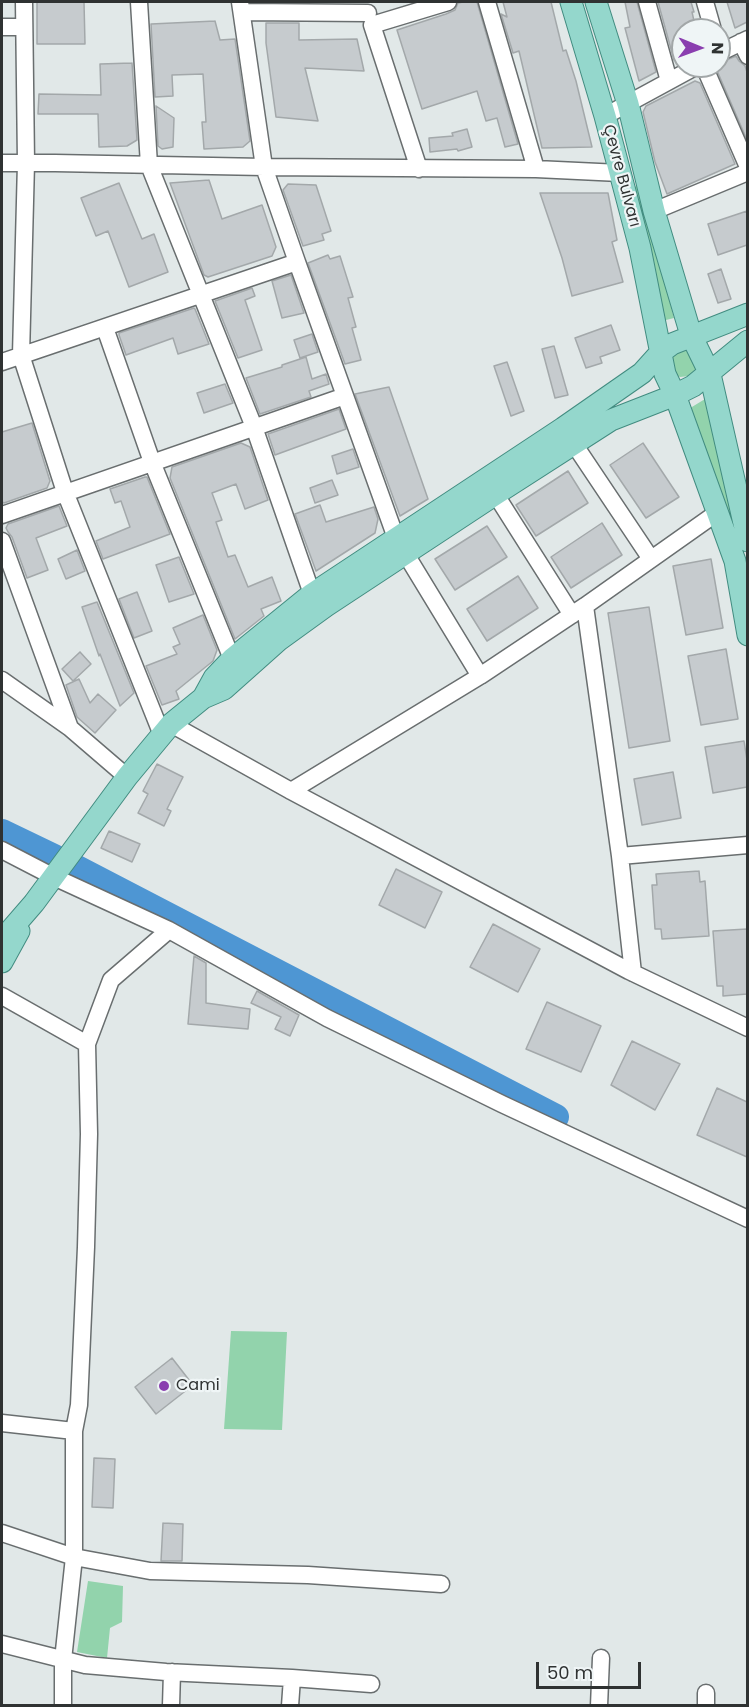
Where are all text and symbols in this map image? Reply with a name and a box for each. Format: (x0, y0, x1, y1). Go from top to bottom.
north arrow (671, 18, 731, 78)
text: N (706, 42, 729, 55)
street label: Çevre Bulvarı (598, 123, 644, 229)
place label: Cami (176, 1376, 220, 1396)
marker: Cami (157, 1379, 171, 1393)
scale bar (539, 1650, 644, 1688)
text: 50 m (547, 1660, 593, 1685)

